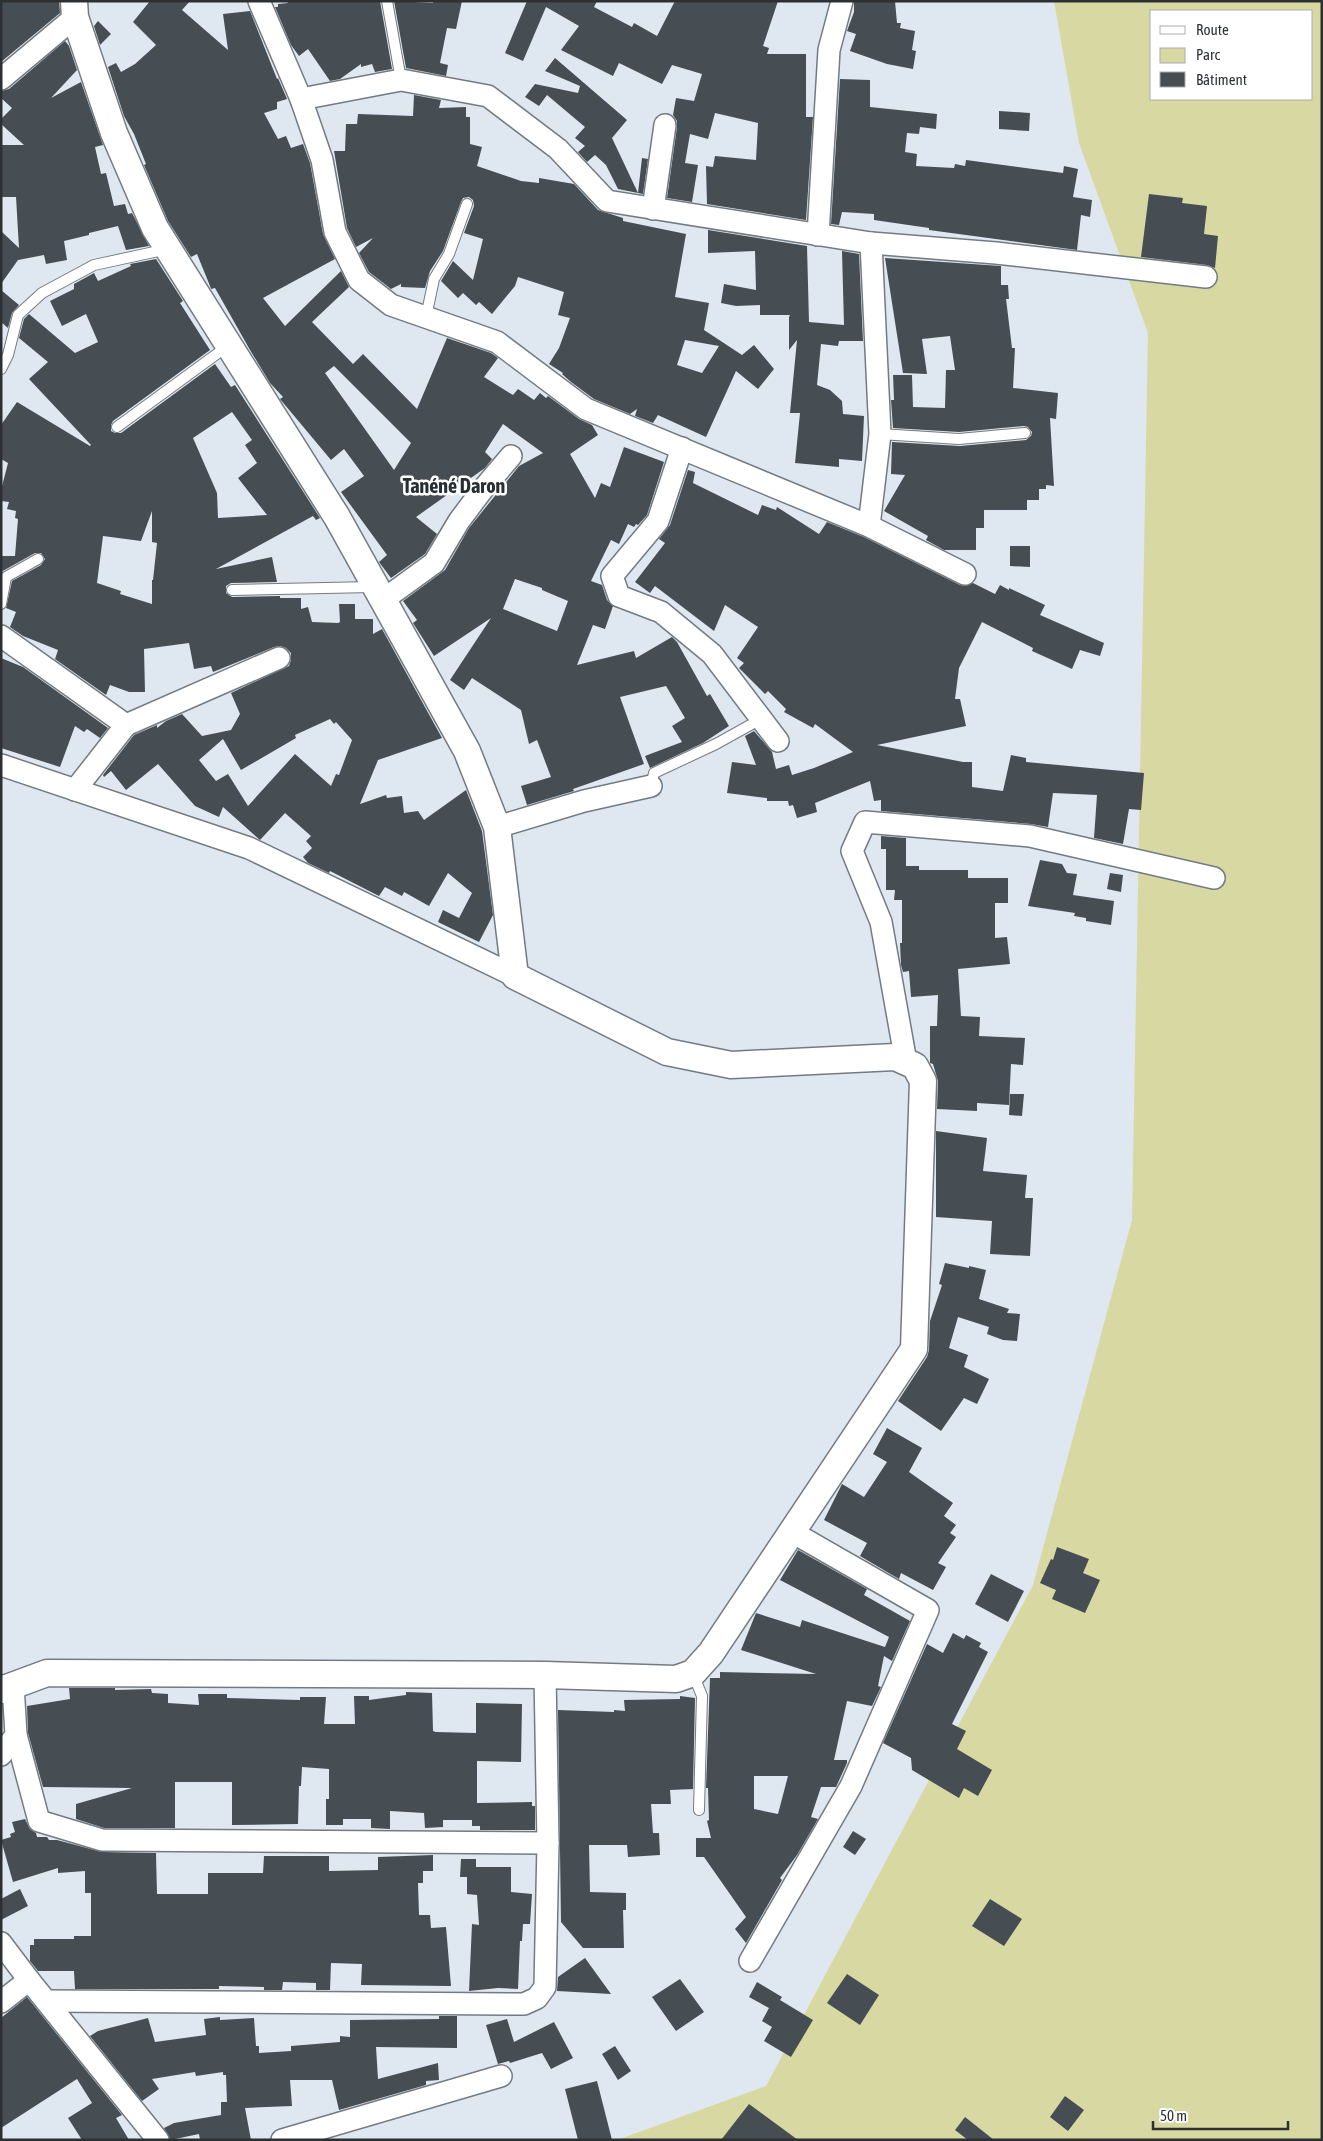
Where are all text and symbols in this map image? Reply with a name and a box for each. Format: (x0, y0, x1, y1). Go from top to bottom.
legend (1150, 10, 1313, 100)
text: Route (1196, 21, 1229, 38)
text: Parc (1196, 46, 1220, 63)
text: Bâtiment (1196, 71, 1247, 88)
district label: Tanéné Daron (403, 474, 505, 497)
scale bar (1153, 2098, 1288, 2130)
text: 50 m (1160, 2107, 1187, 2124)

